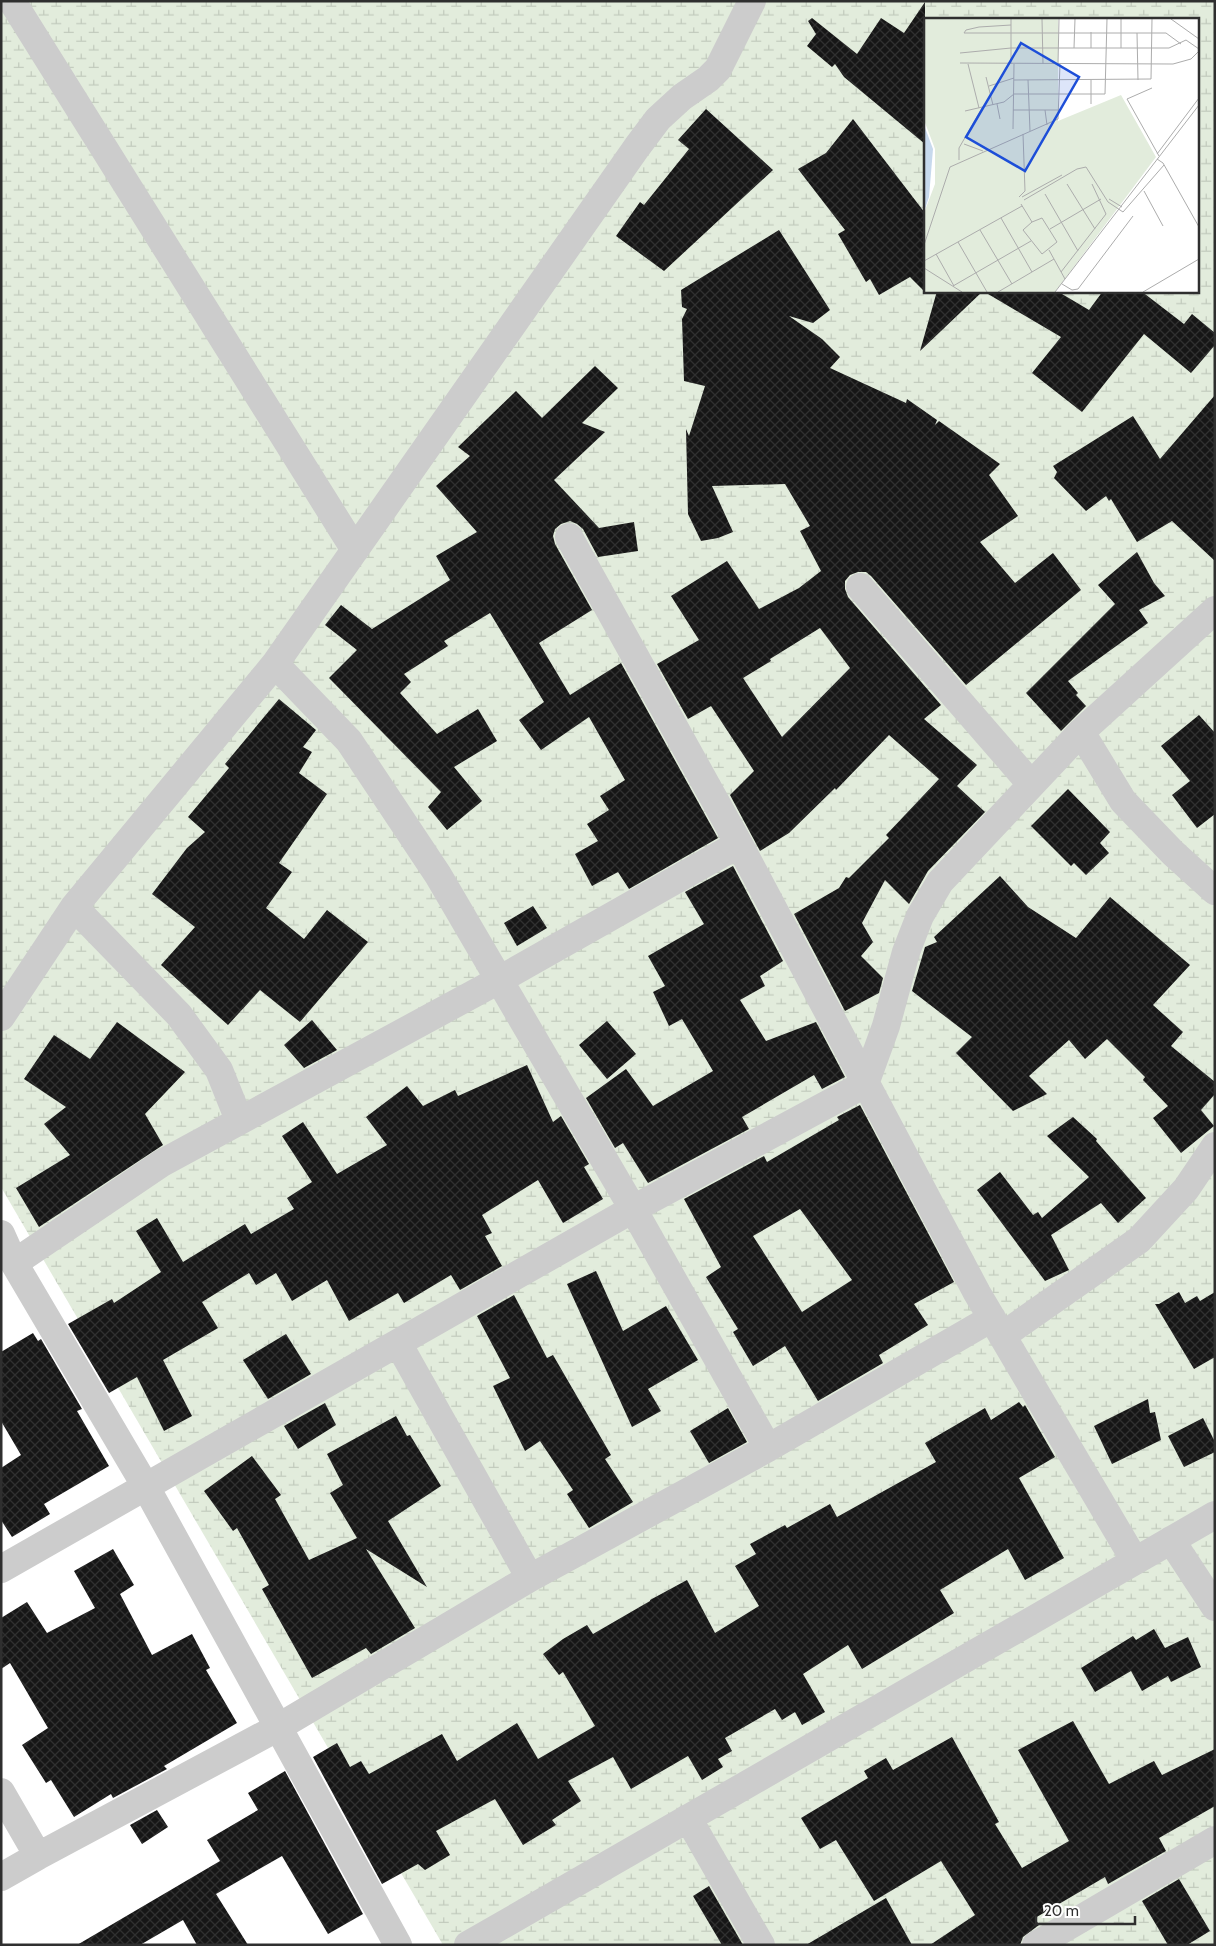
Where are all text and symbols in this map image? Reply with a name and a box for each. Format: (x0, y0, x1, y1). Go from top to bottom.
inset map (924, 18, 1198, 292)
scale bar (1036, 1894, 1135, 1926)
text: 20 m (1044, 1902, 1079, 1920)

